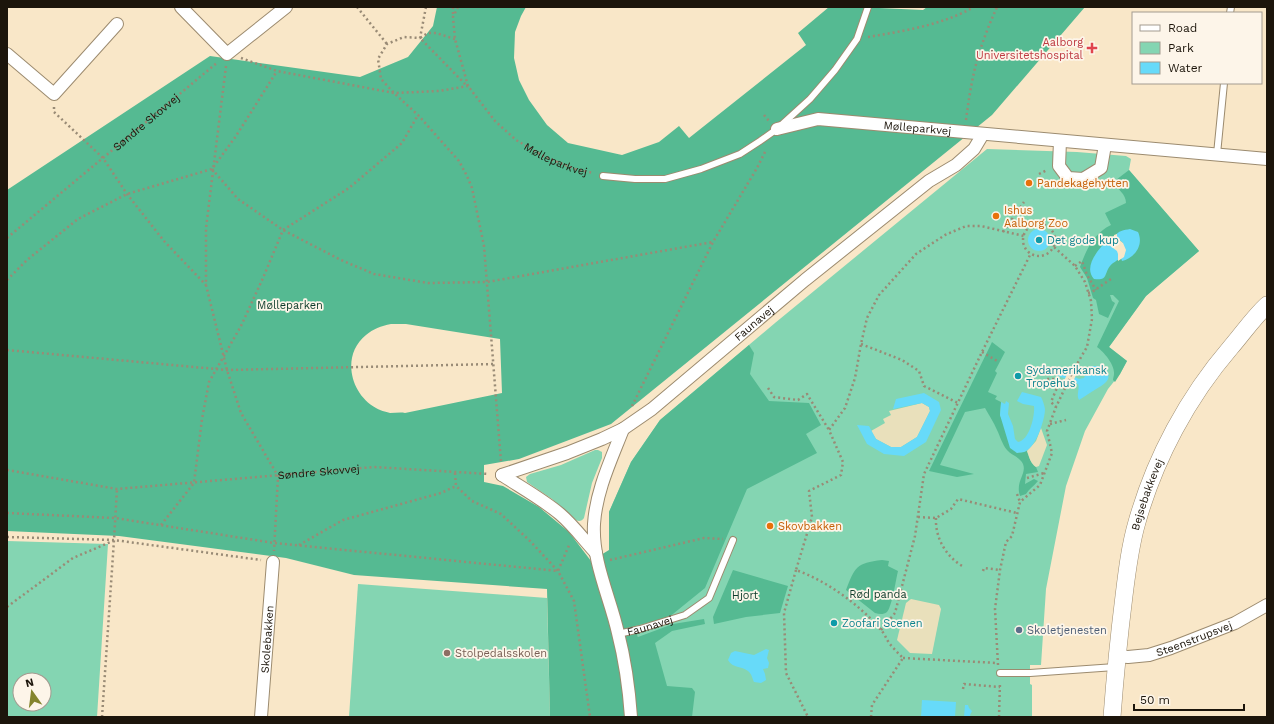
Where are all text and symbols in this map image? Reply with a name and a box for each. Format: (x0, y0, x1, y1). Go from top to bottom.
legend (1132, 12, 1262, 84)
text: Road (1168, 21, 1197, 35)
place label: Aalborg Universitetshospital (976, 36, 1084, 62)
text: Park (1168, 41, 1194, 55)
marker: Aalborg Universitetshospital (1086, 42, 1098, 54)
text: Water (1168, 61, 1203, 75)
street label: Søndre Skovvej (110, 91, 182, 153)
street label: Mølleparkvej (883, 118, 952, 137)
street label: Mølleparkvej (522, 140, 589, 178)
place label: Pandekagehytten (1037, 177, 1129, 190)
marker: Pandekagehytten (1024, 178, 1034, 188)
place label: Ishus Aalborg Zoo (1004, 204, 1068, 230)
marker: Ishus Aalborg Zoo (991, 211, 1001, 221)
place label: Det gode kup (1047, 234, 1119, 247)
marker: Det gode kup (1034, 235, 1044, 245)
park label: Mølleparken (257, 299, 323, 312)
street label: Faunavej (732, 303, 776, 343)
place label: Sydamerikansk Tropehus (1026, 364, 1107, 390)
marker: Sydamerikansk Tropehus (1013, 371, 1023, 381)
street label: Bejsebakkevej (1128, 457, 1166, 532)
street label: Søndre Skovvej (277, 462, 360, 482)
place label: Skovbakken (778, 520, 842, 533)
marker: Skovbakken (765, 521, 775, 531)
park label: Rød panda (849, 588, 907, 601)
park label: Hjort (732, 589, 759, 602)
street label: Skolebakken (258, 605, 276, 674)
street label: Faunavej (626, 613, 674, 638)
place label: Zoofari Scenen (842, 617, 923, 630)
marker: Zoofari Scenen (829, 618, 839, 628)
street label: Steenstrupsvej (1154, 618, 1234, 659)
place label: Skoletjenesten (1027, 624, 1107, 637)
marker: Skoletjenesten (1014, 625, 1024, 635)
place label: Stolpedalsskolen (455, 647, 547, 660)
marker: Stolpedalsskolen (442, 648, 452, 658)
north arrow (12, 672, 52, 712)
text: N (24, 675, 35, 690)
scale bar (1134, 686, 1244, 712)
text: 50 m (1140, 693, 1170, 707)

